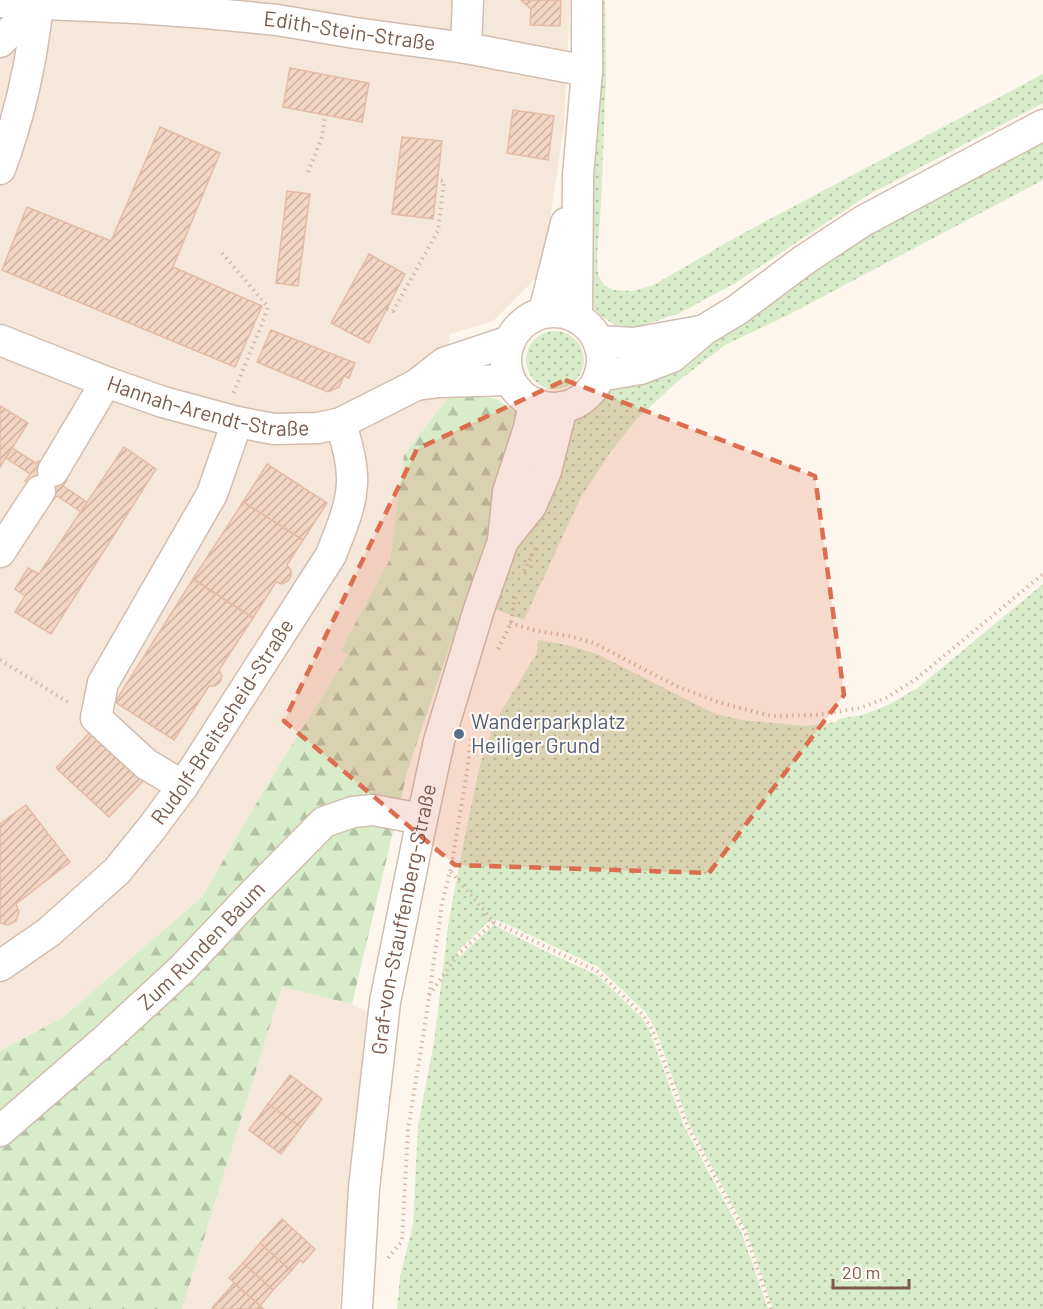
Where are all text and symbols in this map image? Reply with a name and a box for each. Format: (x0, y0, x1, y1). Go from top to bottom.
street label: Edith-Stein-Straße (263, 5, 437, 55)
street label: Hannah-Arendt-Straße (104, 369, 310, 440)
street label: Rudolf-Breitscheid-Straße (145, 613, 298, 829)
place label: Wanderparkplatz Heiliger Grund (471, 708, 625, 757)
marker: Wanderparkplatz Heiliger Grund (452, 727, 466, 741)
street label: Graf-von-Stauffenberg-Straße (365, 781, 440, 1056)
street label: Zum Runden Baum (132, 875, 269, 1014)
scale bar (833, 1252, 910, 1290)
text: 20 m (842, 1261, 880, 1283)

